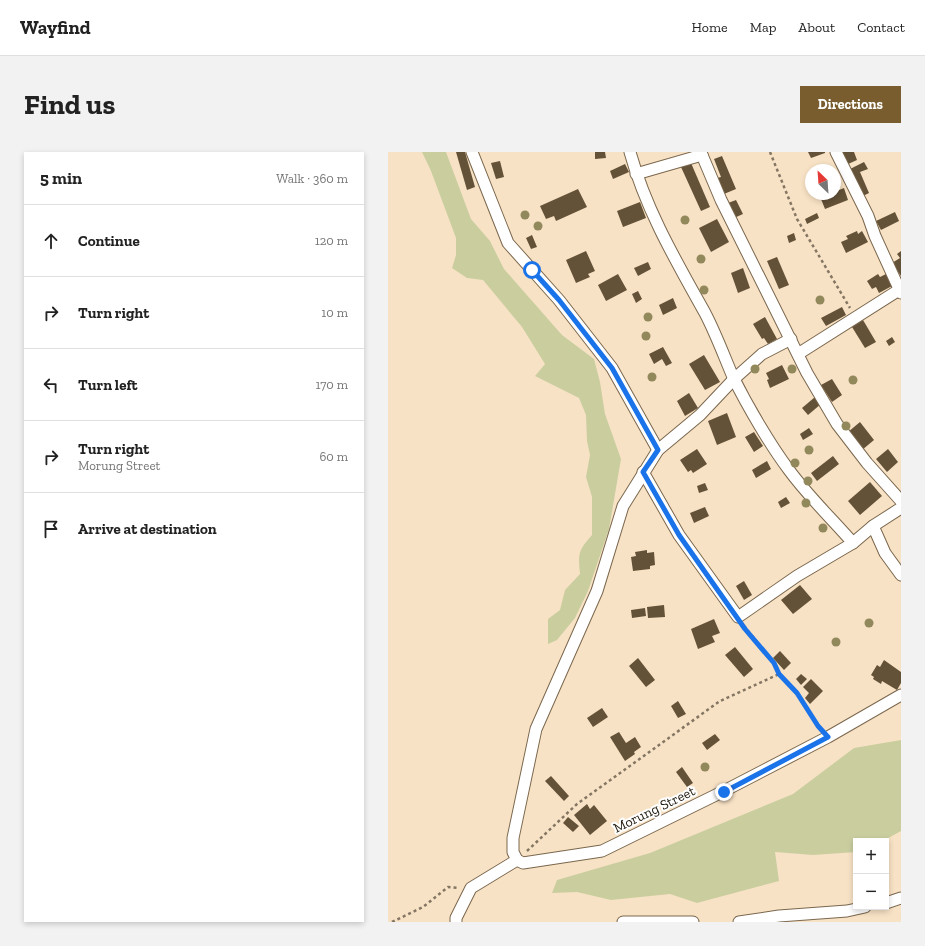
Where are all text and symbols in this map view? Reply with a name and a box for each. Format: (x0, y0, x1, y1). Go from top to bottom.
text: Wayfind (20, 16, 91, 39)
text: Home (692, 19, 728, 36)
text: Map (750, 19, 776, 36)
text: About (798, 19, 835, 36)
text: Contact (857, 19, 905, 36)
button: Directions (800, 86, 901, 123)
text: Find us (24, 88, 115, 121)
north arrow (805, 164, 841, 200)
text: 5 min (40, 168, 82, 188)
text: Walk · 360 m (276, 171, 348, 186)
icon: ahead (40, 230, 62, 252)
text: Continue (78, 232, 140, 250)
text: 120 m (315, 233, 348, 248)
route start (523, 261, 541, 279)
icon: right (40, 302, 62, 324)
text: Turn right (78, 304, 149, 322)
text: 10 m (321, 305, 348, 320)
icon: left (40, 374, 62, 396)
text: Turn left (78, 376, 138, 394)
text: 170 m (315, 377, 348, 392)
text: Turn right (78, 440, 149, 458)
icon: right (40, 446, 62, 468)
text: 60 m (319, 449, 348, 464)
text: Morung Street (78, 458, 160, 473)
icon: arrive (40, 518, 62, 540)
text: Arrive at destination (78, 520, 217, 538)
street label: Morung Street (611, 782, 699, 837)
route end (715, 783, 733, 801)
map controls (853, 838, 889, 910)
button: + (853, 838, 889, 874)
button: − (853, 874, 889, 910)

